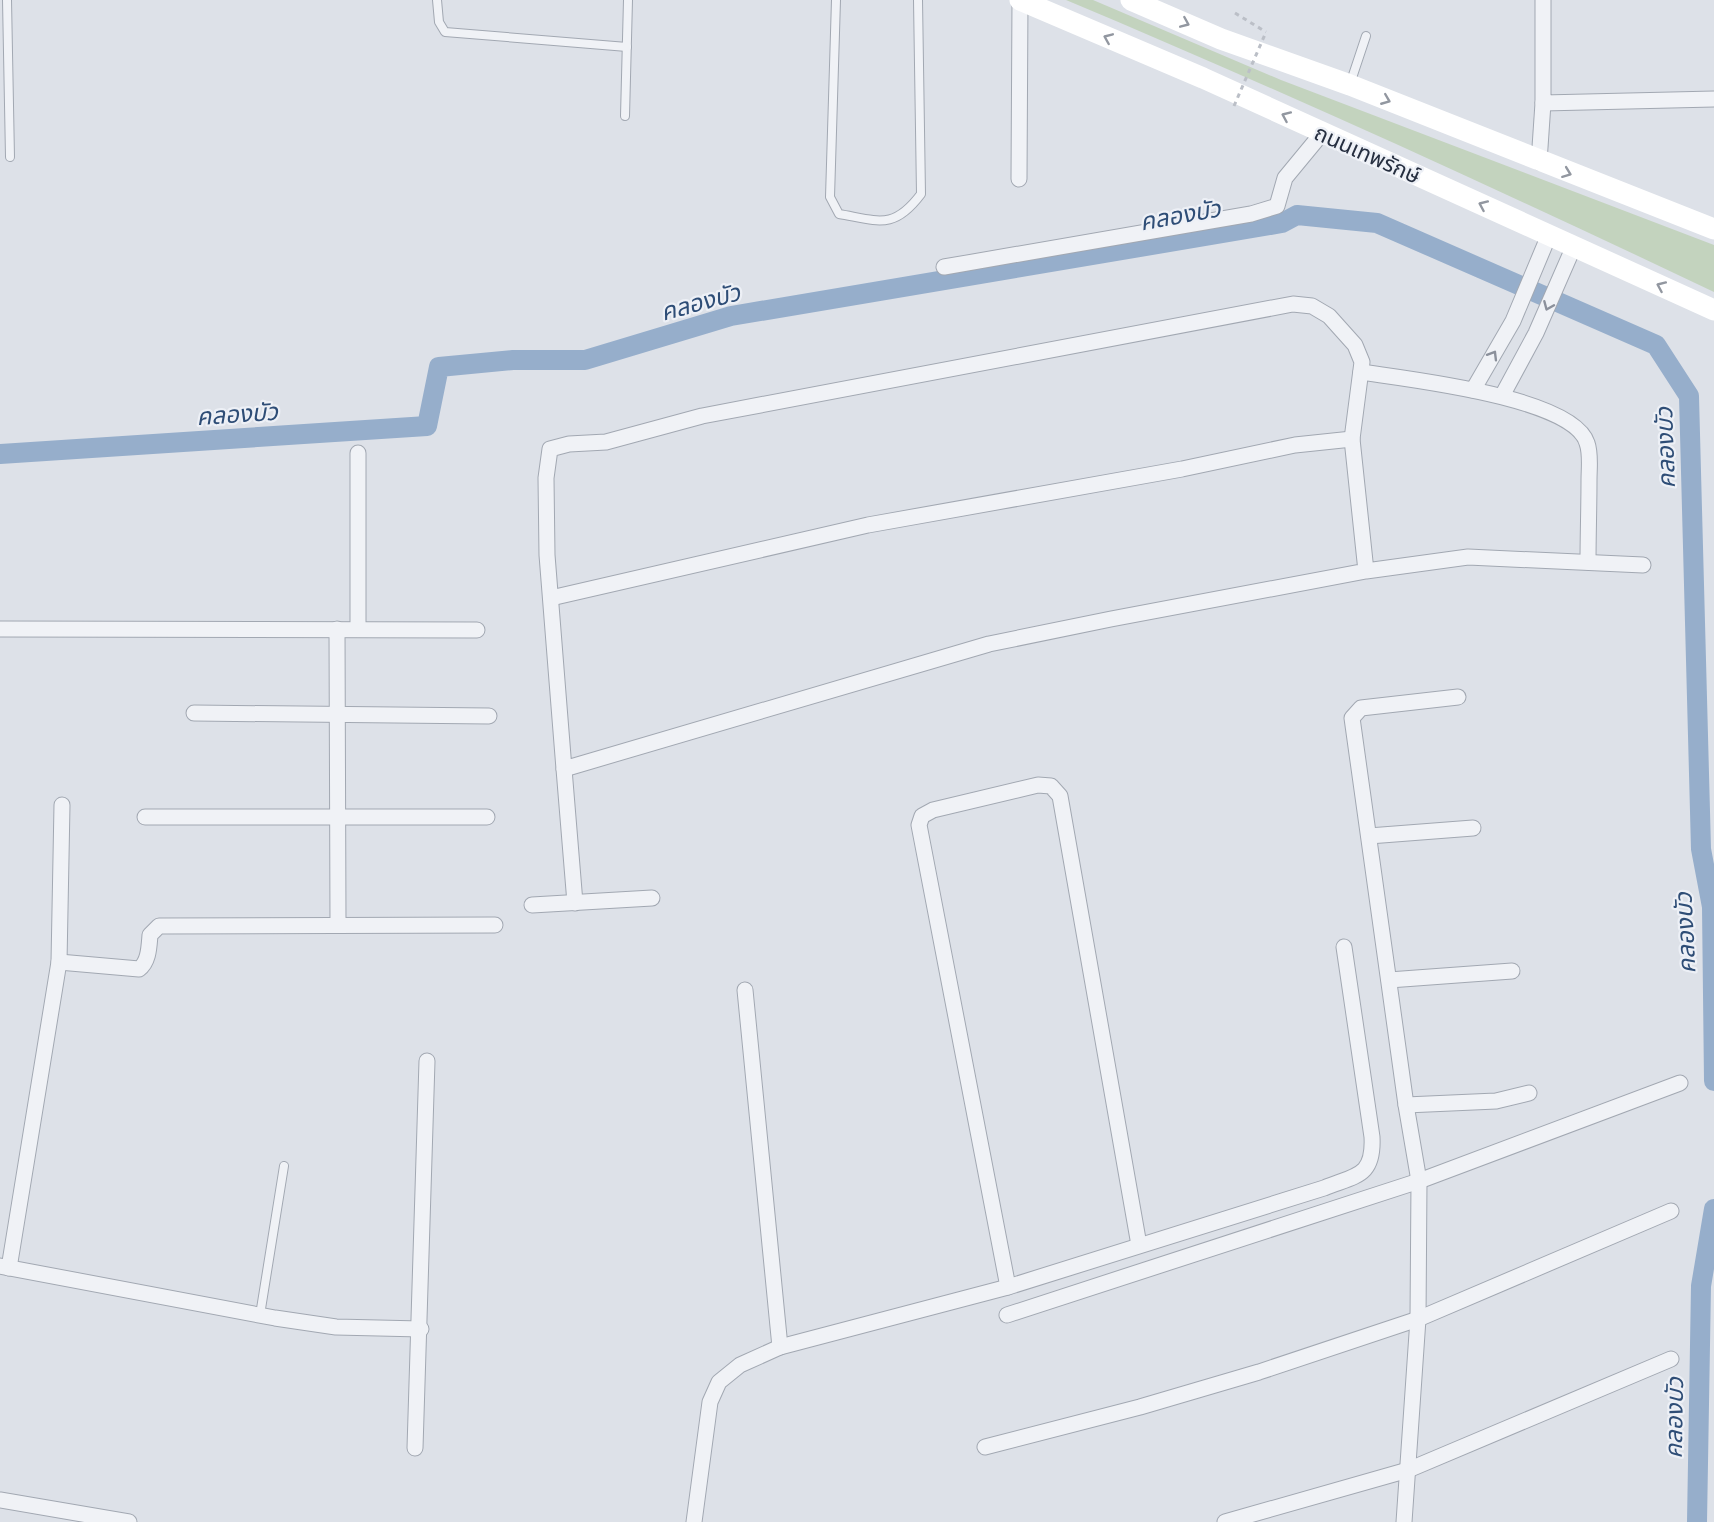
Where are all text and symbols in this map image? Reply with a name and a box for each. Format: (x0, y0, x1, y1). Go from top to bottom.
one-way arrow (1178, 16, 1189, 28)
one-way arrow (1103, 33, 1114, 45)
one-way arrow (1380, 93, 1391, 105)
one-way arrow (1282, 111, 1293, 123)
street label: ถนนเทพรักษ์ (1311, 118, 1425, 188)
one-way arrow (1562, 165, 1572, 178)
water label: คลองบัว (1137, 192, 1224, 235)
one-way arrow (1479, 200, 1490, 212)
water label: คลองบัว (657, 276, 744, 326)
one-way arrow (1656, 281, 1667, 293)
one-way arrow (1543, 300, 1555, 311)
one-way arrow (1486, 351, 1497, 362)
water label: คลองบัว (195, 396, 280, 430)
water label: คลองบัว (1648, 406, 1680, 489)
water label: คลองบัว (1667, 890, 1701, 974)
water label: คลองบัว (1658, 1376, 1688, 1459)

